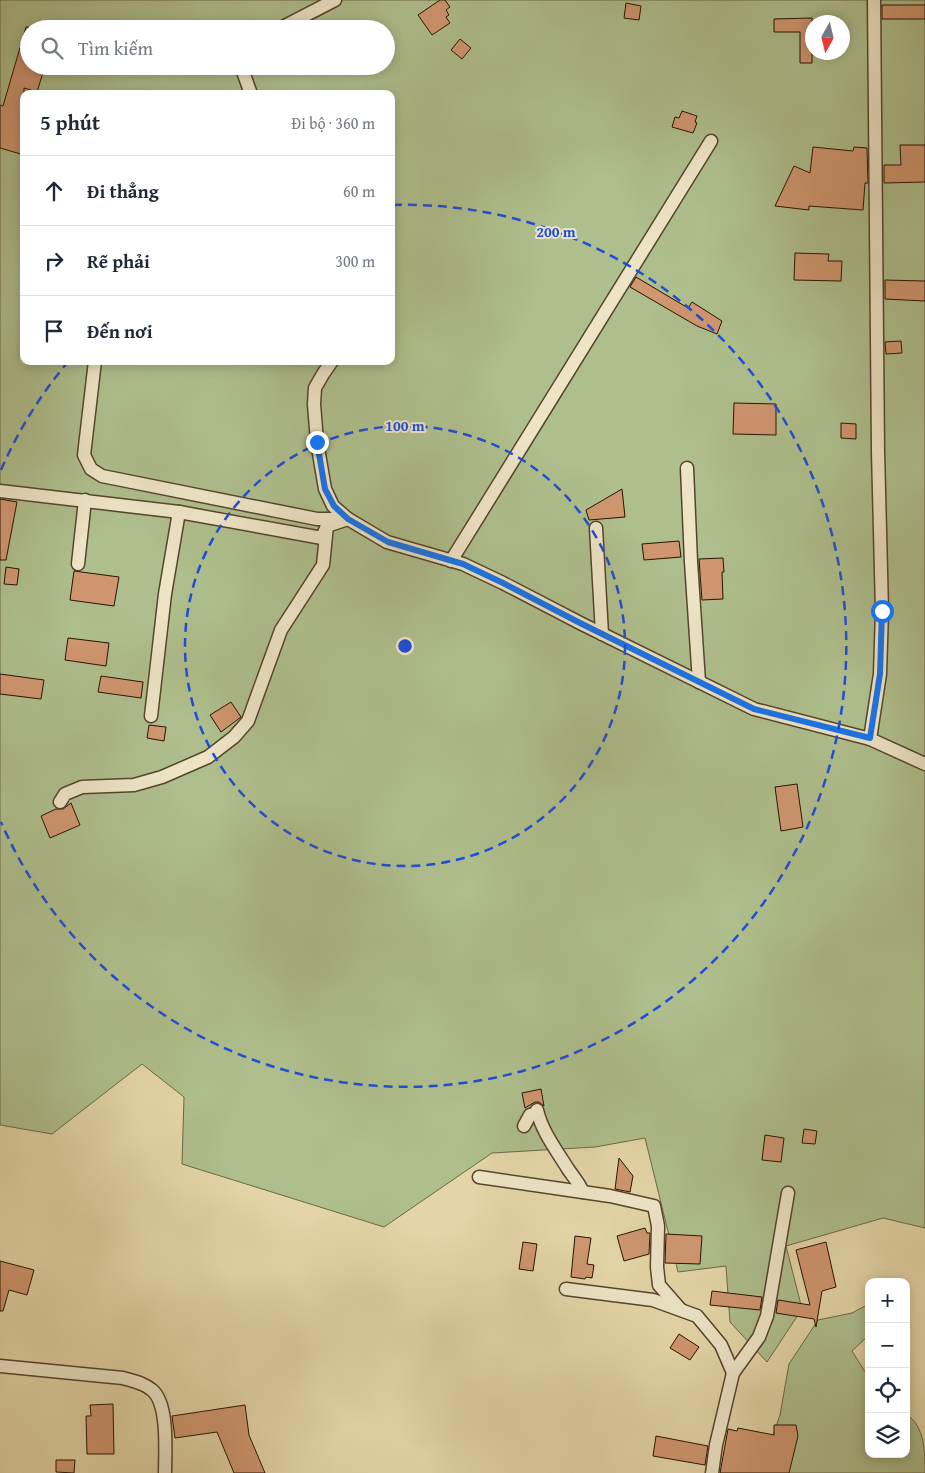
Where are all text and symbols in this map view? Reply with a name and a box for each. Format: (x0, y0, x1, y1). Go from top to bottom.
north arrow (805, 15, 850, 60)
search box (20, 20, 395, 75)
icon: search (38, 34, 66, 62)
text: Tìm kiếm (78, 34, 153, 62)
text: 5 phút (40, 107, 100, 138)
text: Đi bộ · 360 m (291, 111, 375, 135)
icon: ahead (40, 177, 68, 205)
text: Đi thẳng (87, 177, 159, 205)
text: 60 m (343, 179, 375, 203)
text: 200 m (536, 221, 576, 242)
icon: right (40, 247, 68, 275)
text: Rẽ phải (87, 247, 150, 275)
text: 300 m (335, 249, 375, 273)
icon: arrive (40, 317, 68, 345)
text: Đến nơi (87, 317, 153, 345)
text: 100 m (385, 415, 425, 436)
route end (306, 431, 329, 454)
route start (871, 600, 894, 623)
centre of rings (396, 637, 414, 655)
map controls (865, 1278, 910, 1458)
button: + (865, 1278, 910, 1323)
button: − (865, 1323, 910, 1368)
button: locate (865, 1368, 910, 1413)
button: layers (865, 1413, 910, 1458)

